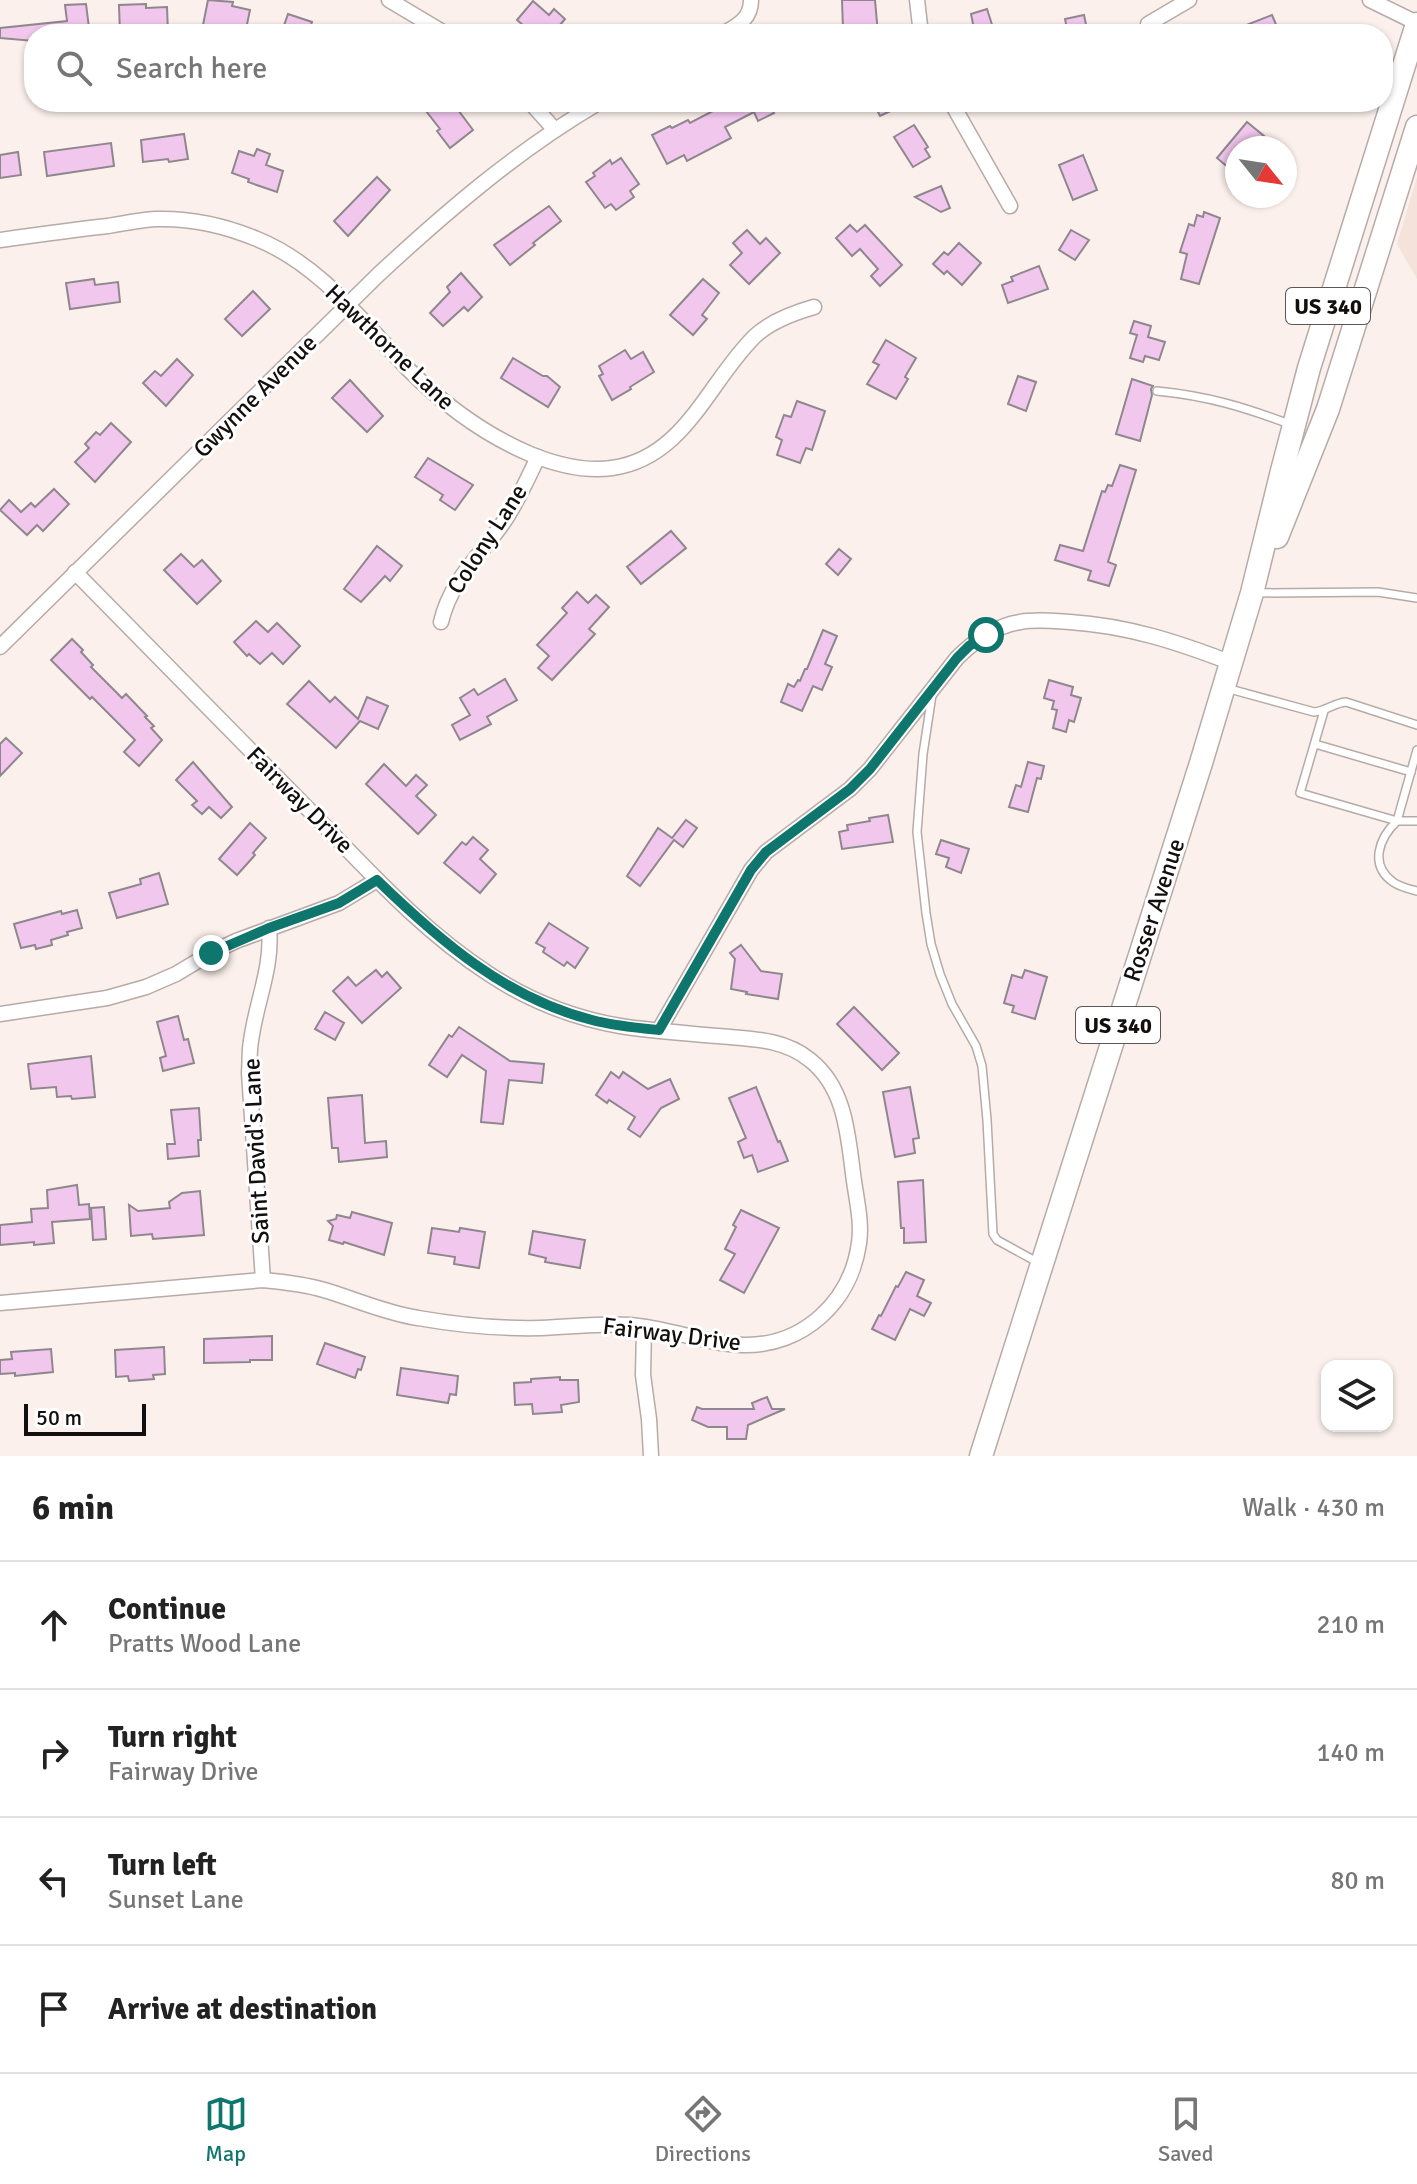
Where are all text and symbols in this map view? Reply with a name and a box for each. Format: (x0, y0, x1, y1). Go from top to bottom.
search box (24, 24, 1393, 112)
icon: search (52, 46, 96, 90)
text: Search here (116, 50, 267, 87)
north arrow (1225, 136, 1297, 208)
street label: Hawthorne Lane (319, 278, 461, 416)
road number: US 340 (1286, 288, 1370, 324)
street label: Gwynne Avenue (187, 328, 323, 464)
street label: Colony Lane (440, 478, 534, 600)
route start (968, 617, 1004, 653)
street label: Fairway Drive (240, 740, 360, 860)
street label: Rosser Avenue (1117, 835, 1191, 985)
route end (193, 935, 229, 971)
road number: US 340 (1076, 1007, 1160, 1043)
street label: Saint David's Lane (236, 1057, 276, 1245)
street label: Fairway Drive (601, 1311, 743, 1357)
map controls (1321, 1360, 1393, 1432)
button: layers (1321, 1360, 1393, 1432)
scale bar (24, 1400, 146, 1436)
text: 50 m (36, 1404, 82, 1431)
text: 6 min (32, 1487, 114, 1529)
text: Walk · 430 m (1242, 1492, 1385, 1524)
text: Continue (108, 1591, 226, 1628)
icon: ahead (32, 1603, 76, 1647)
text: 210 m (1316, 1609, 1385, 1641)
text: Pratts Wood Lane (108, 1628, 301, 1660)
text: Turn right (108, 1719, 237, 1756)
icon: right (32, 1731, 76, 1775)
text: 140 m (1316, 1737, 1385, 1769)
text: Fairway Drive (108, 1756, 259, 1788)
text: Turn left (108, 1847, 217, 1884)
icon: left (32, 1859, 76, 1903)
text: 80 m (1330, 1865, 1385, 1897)
text: Sunset Lane (108, 1884, 244, 1916)
icon: arrive (32, 1987, 76, 2031)
text: Arrive at destination (108, 1991, 377, 2028)
tab: Map (204, 2092, 248, 2167)
tab: Directions (655, 2092, 751, 2167)
tab: Saved (1158, 2092, 1213, 2167)

